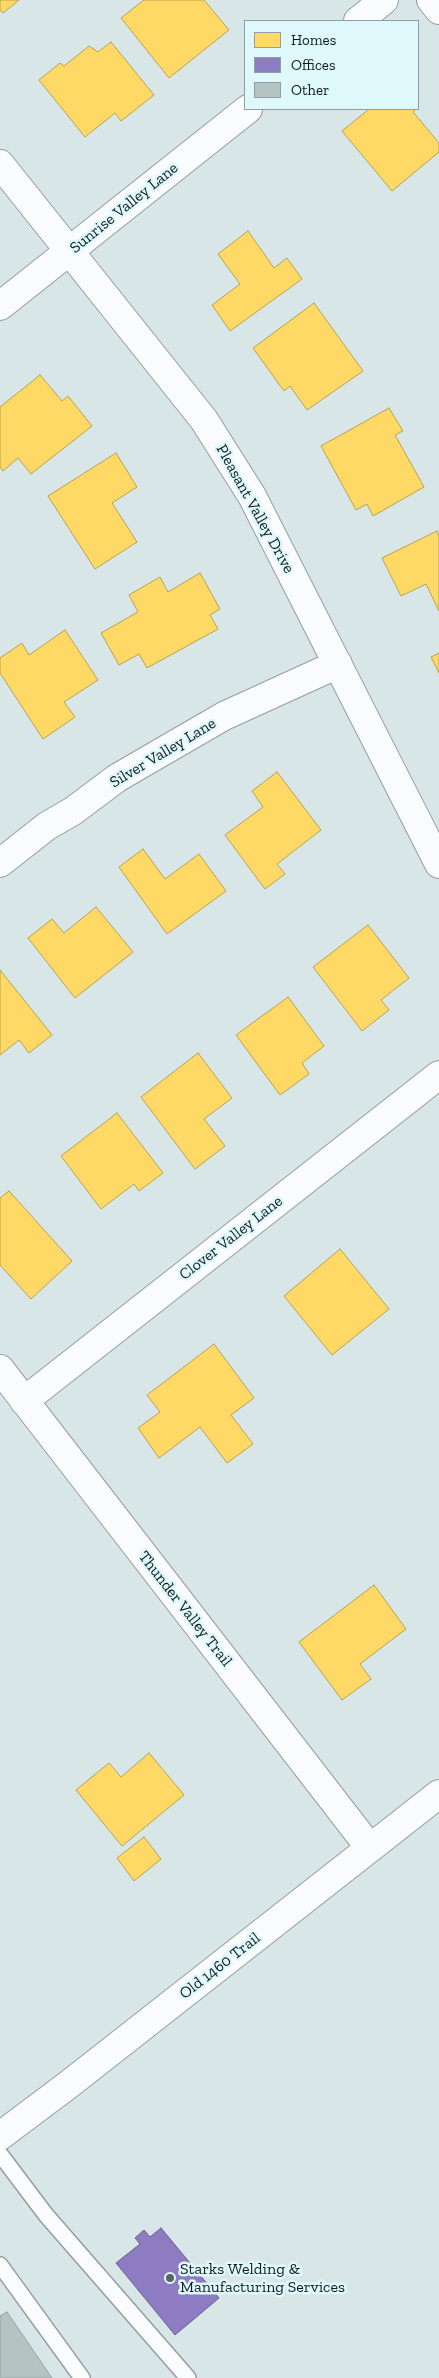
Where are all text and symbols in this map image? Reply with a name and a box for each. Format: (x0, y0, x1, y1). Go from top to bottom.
legend (244, 20, 419, 110)
text: Homes (291, 31, 336, 49)
text: Offices (291, 56, 335, 74)
text: Other (291, 81, 329, 99)
street label: Sunrise Valley Lane (66, 158, 182, 258)
street label: Pleasant Valley Drive (212, 441, 298, 577)
street label: Silver Valley Lane (106, 714, 220, 792)
street label: Clover Valley Lane (175, 1192, 287, 1284)
street label: Thunder Valley Trail (134, 1547, 236, 1671)
street label: Old 1460 Trail (176, 1929, 264, 2003)
place label: Starks Welding & Manufacturing Services (180, 2259, 345, 2297)
marker: Starks Welding & Manufacturing Services (164, 2272, 176, 2284)

